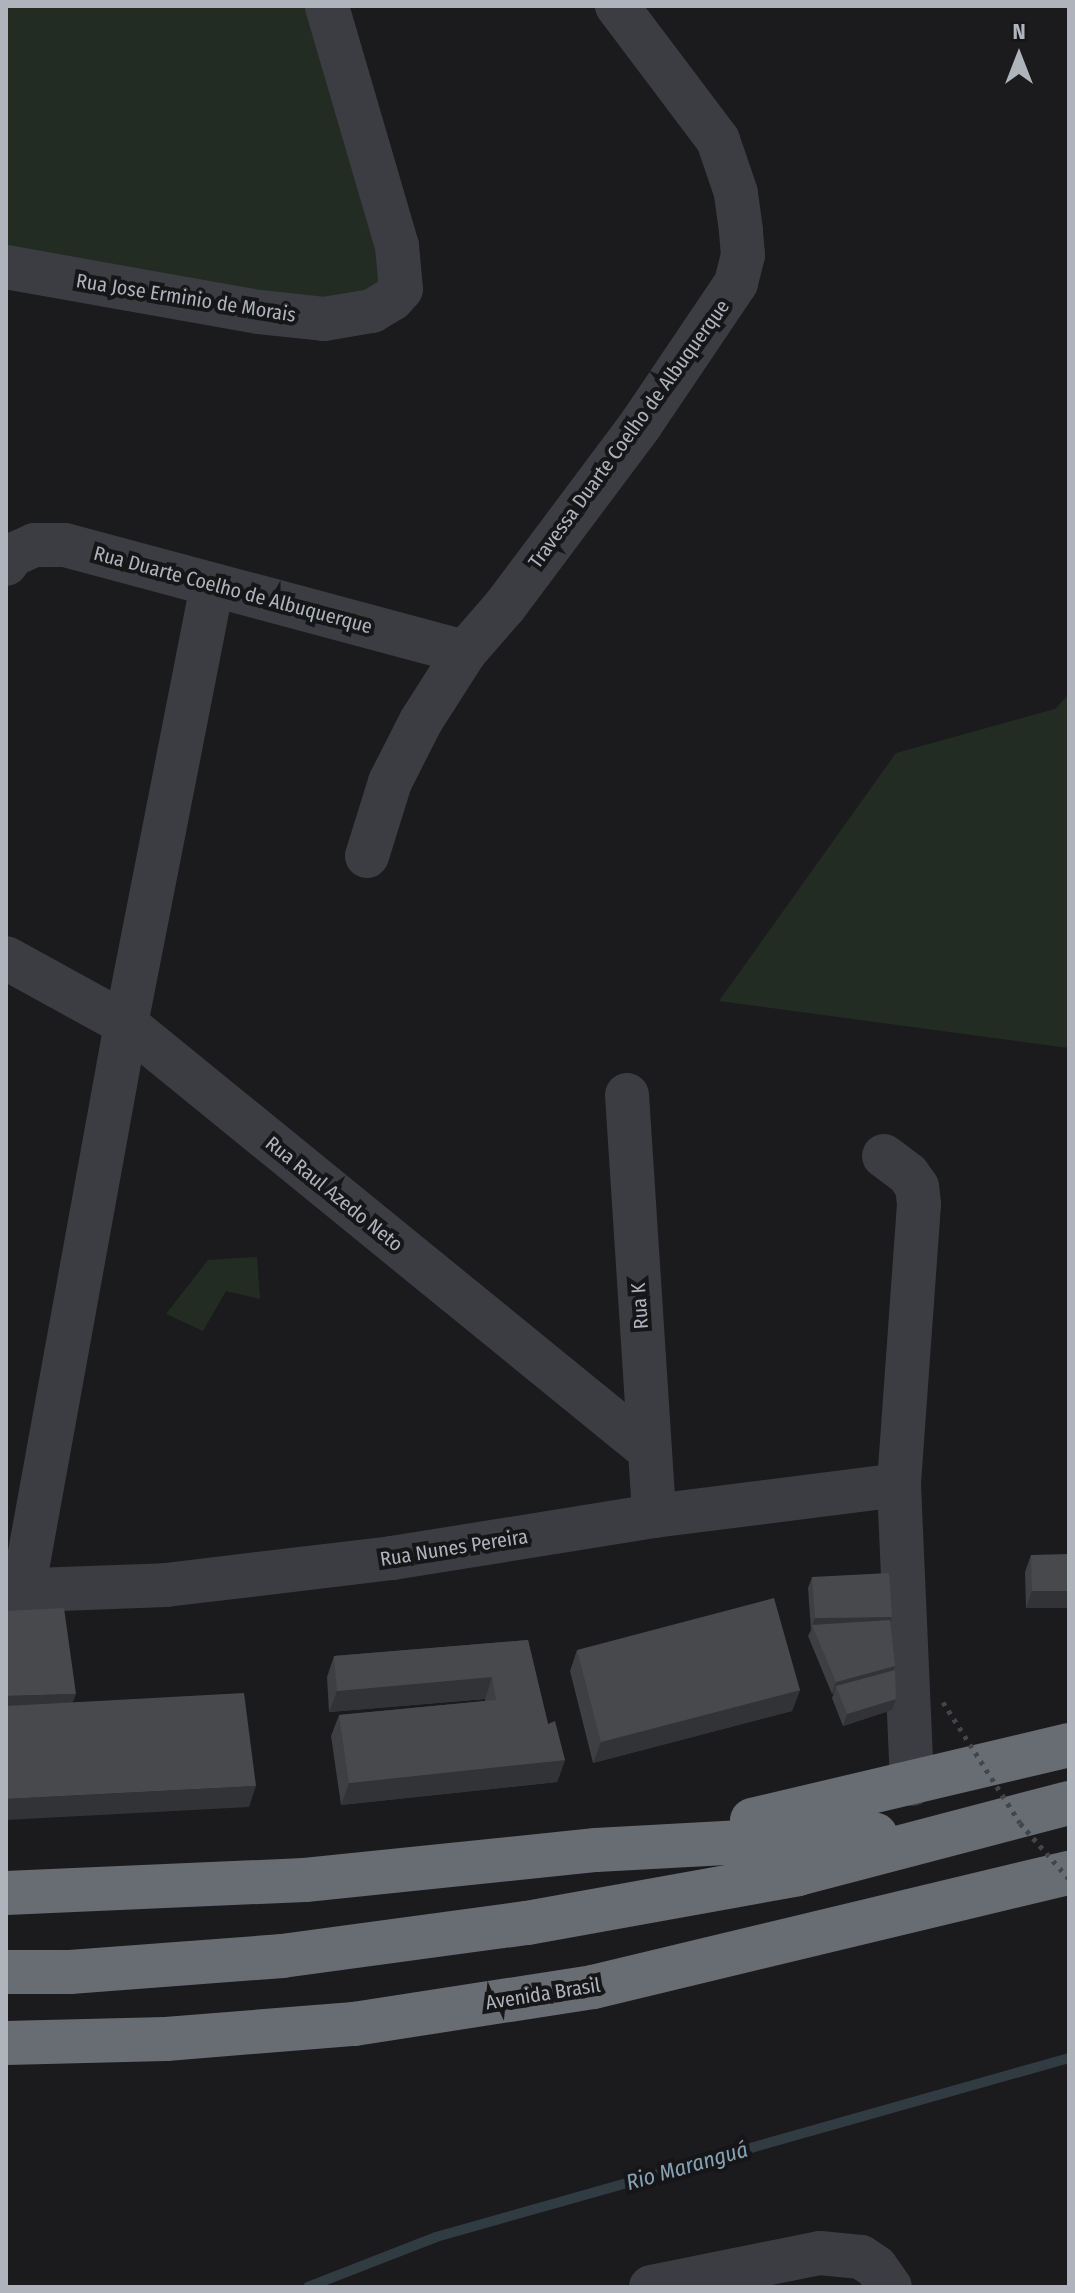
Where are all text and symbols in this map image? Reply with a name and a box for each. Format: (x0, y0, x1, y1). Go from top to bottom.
north arrow (979, 16, 1059, 96)
text: N (1012, 18, 1026, 45)
street label: Rua Jose Erminio de Morais (74, 269, 298, 327)
street label: Travessa Duarte Coelho de Albuquerque (523, 295, 735, 573)
street label: Rua Duarte Coelho de Albuquerque (91, 541, 375, 639)
street label: Rua Raul Azedo Neto (261, 1131, 407, 1257)
street label: Rua K (626, 1282, 654, 1330)
street label: Rua Nunes Pereira (378, 1524, 530, 1572)
street label: Avenida Brasil (484, 1973, 602, 2015)
water label: Rio Maranguá (623, 2136, 751, 2196)

